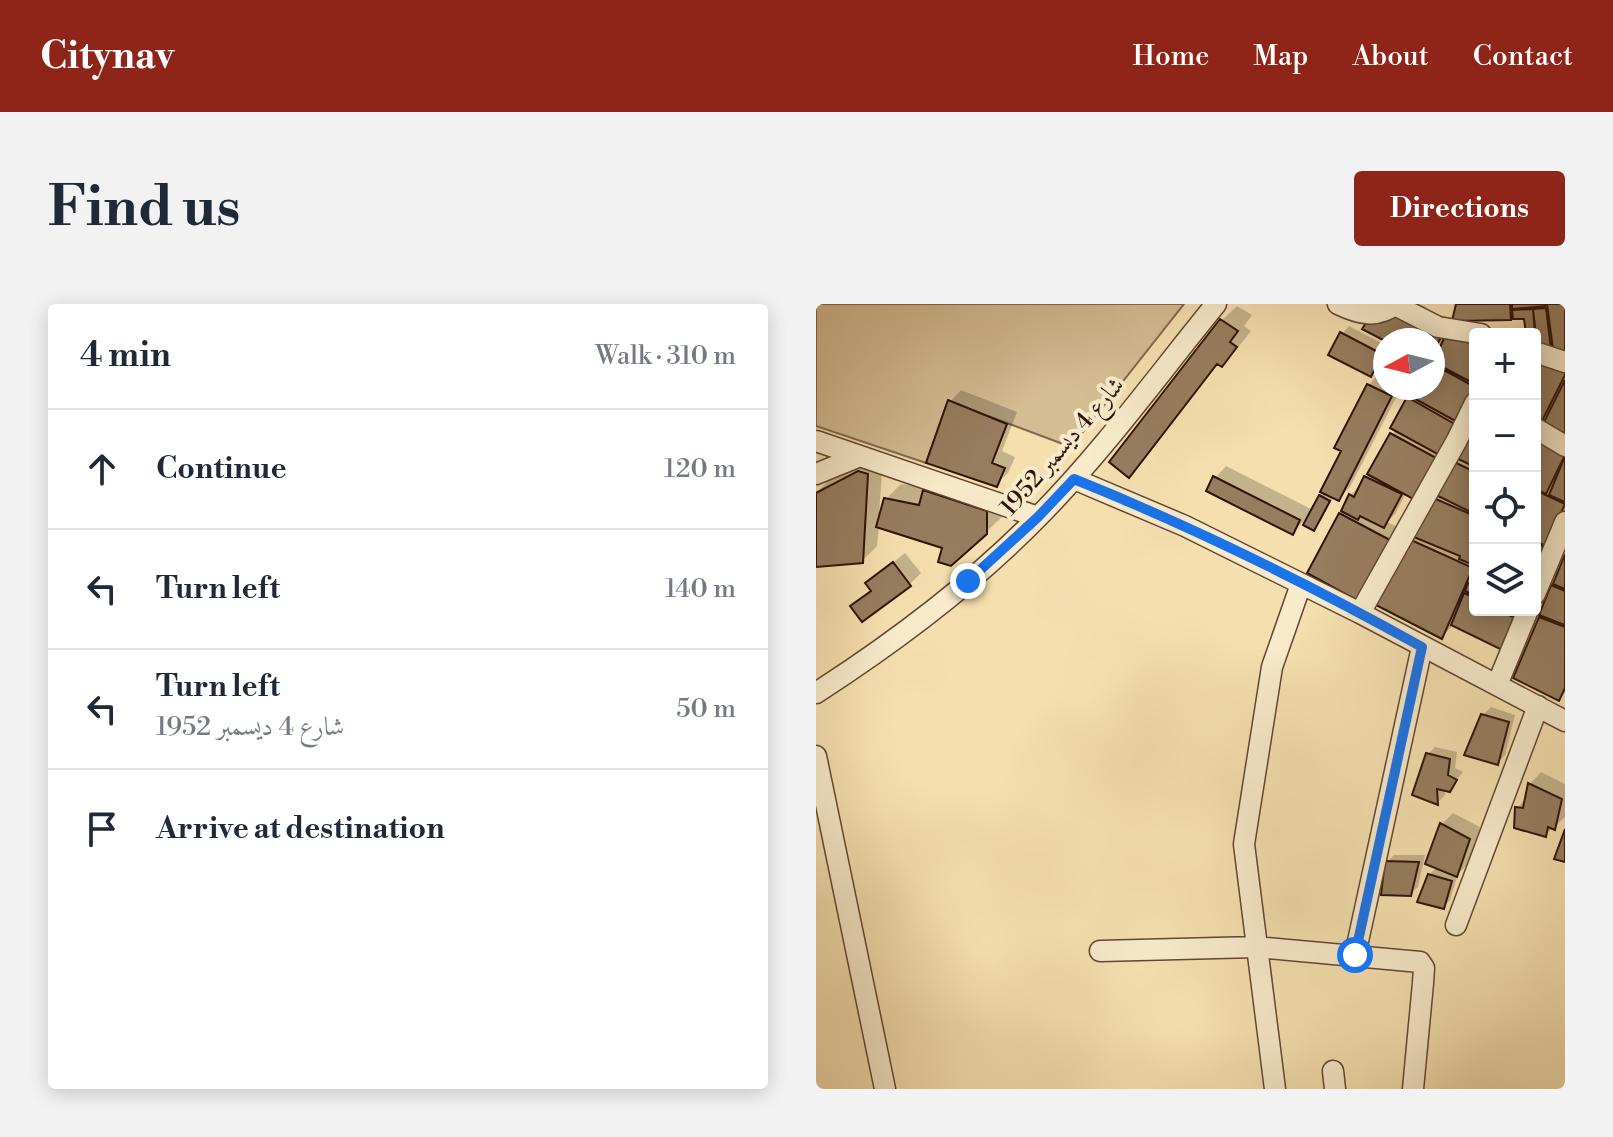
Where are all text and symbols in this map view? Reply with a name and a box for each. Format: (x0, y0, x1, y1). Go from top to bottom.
text: Citynav (40, 33, 174, 80)
text: Home (1133, 39, 1209, 74)
text: Map (1253, 39, 1308, 74)
text: About (1352, 39, 1429, 74)
text: Contact (1473, 39, 1573, 74)
button: Directions (1354, 171, 1565, 246)
text: Find us (48, 173, 241, 243)
north arrow (1373, 328, 1445, 400)
map controls (1469, 328, 1541, 616)
button: + (1469, 328, 1541, 400)
text: 4 min (80, 335, 171, 377)
text: Walk · 310 m (595, 340, 736, 372)
street label: شارع 4 ديسمبر 1952 (994, 371, 1134, 525)
button: − (1469, 400, 1541, 472)
icon: ahead (80, 447, 124, 491)
text: Continue (156, 450, 287, 488)
text: 120 m (664, 453, 736, 485)
button: locate (1469, 472, 1541, 544)
button: layers (1469, 544, 1541, 616)
route end (950, 563, 986, 599)
icon: left (80, 567, 124, 611)
text: Turn left (156, 570, 280, 608)
text: 140 m (665, 573, 736, 605)
text: Turn left (156, 668, 280, 706)
icon: left (80, 687, 124, 731)
text: 50 m (676, 693, 736, 725)
text: شارع 4 ديسمبر 1952 (156, 711, 344, 743)
icon: arrive (80, 807, 124, 851)
text: Arrive at destination (156, 810, 445, 848)
route start (1337, 937, 1373, 973)

